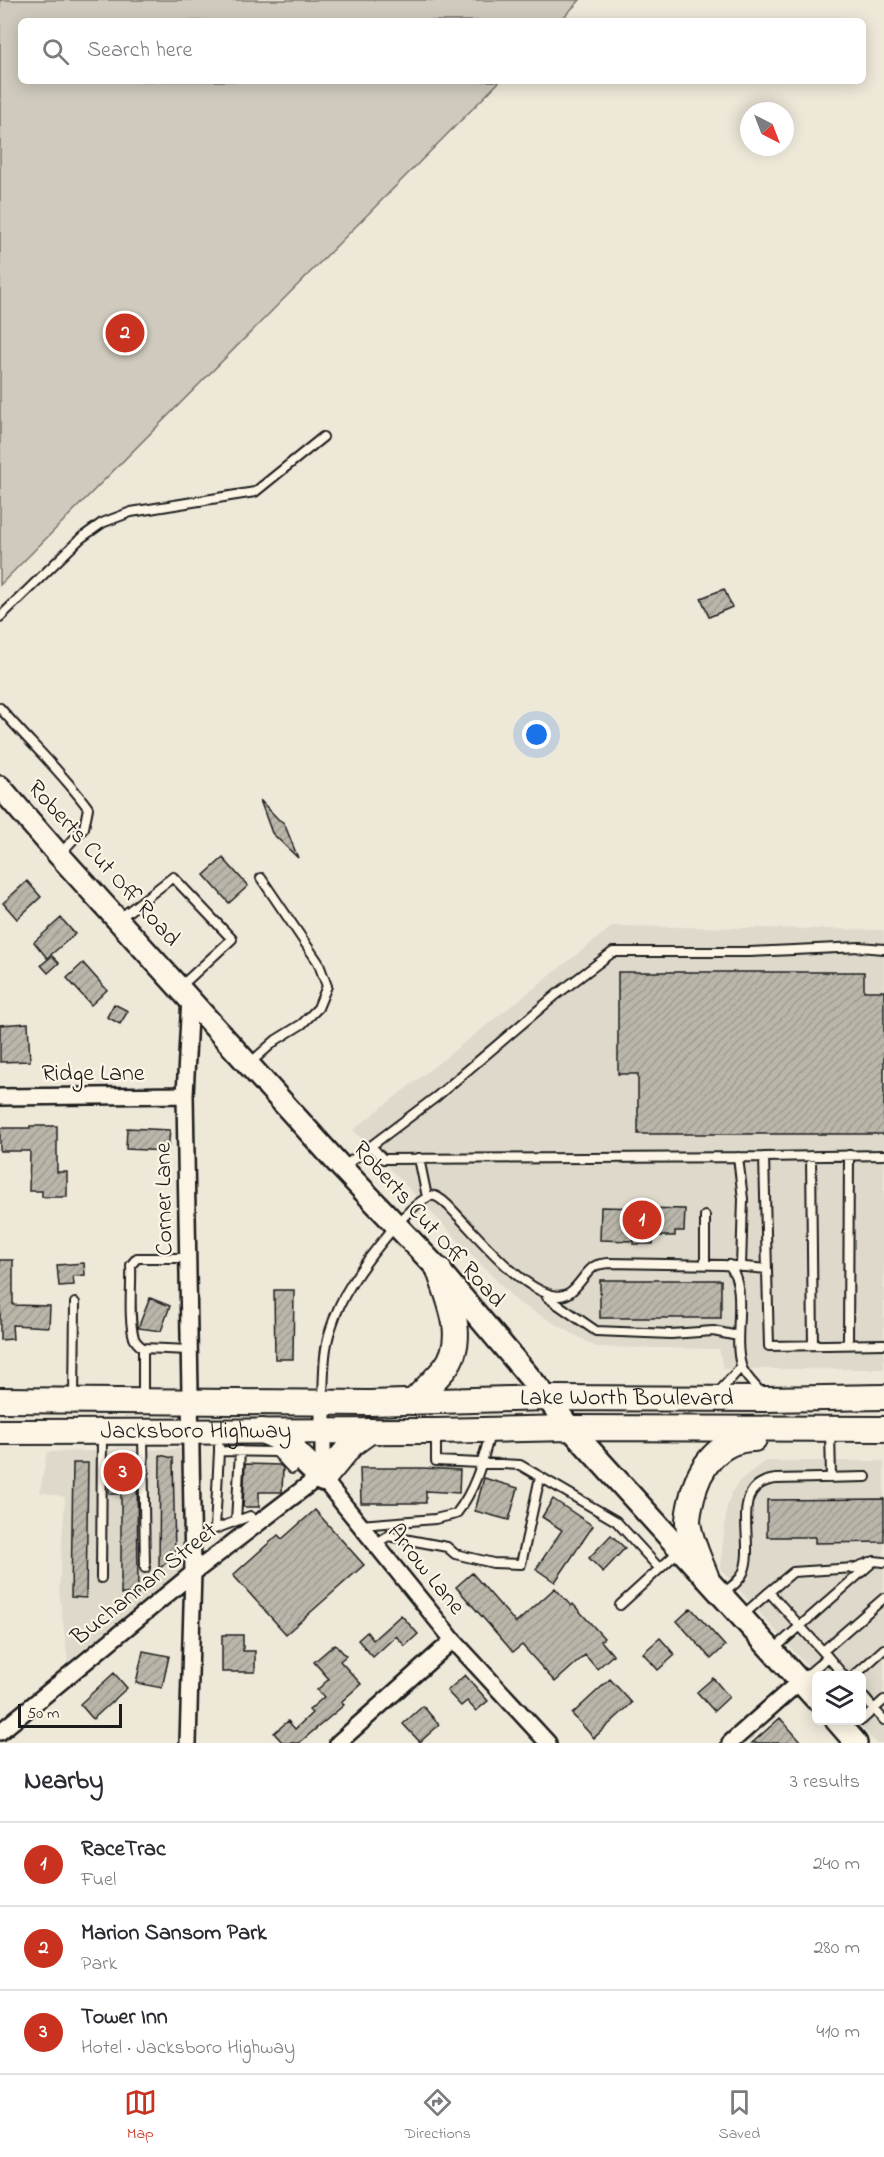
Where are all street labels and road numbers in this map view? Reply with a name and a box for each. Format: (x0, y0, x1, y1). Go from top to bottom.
street label: Roberts Cut Off Road (18, 773, 188, 956)
street label: Ridge Lane (41, 1057, 145, 1092)
street label: Roberts Cut Off Road (343, 1134, 513, 1317)
street label: Corner Lane (147, 1142, 183, 1256)
street label: Lake Worth Boulevard (520, 1380, 734, 1416)
street label: Jacksboro Highway (101, 1414, 291, 1450)
street label: Buchannan Street (63, 1515, 226, 1656)
street label: Arrow Lane (377, 1517, 473, 1623)

